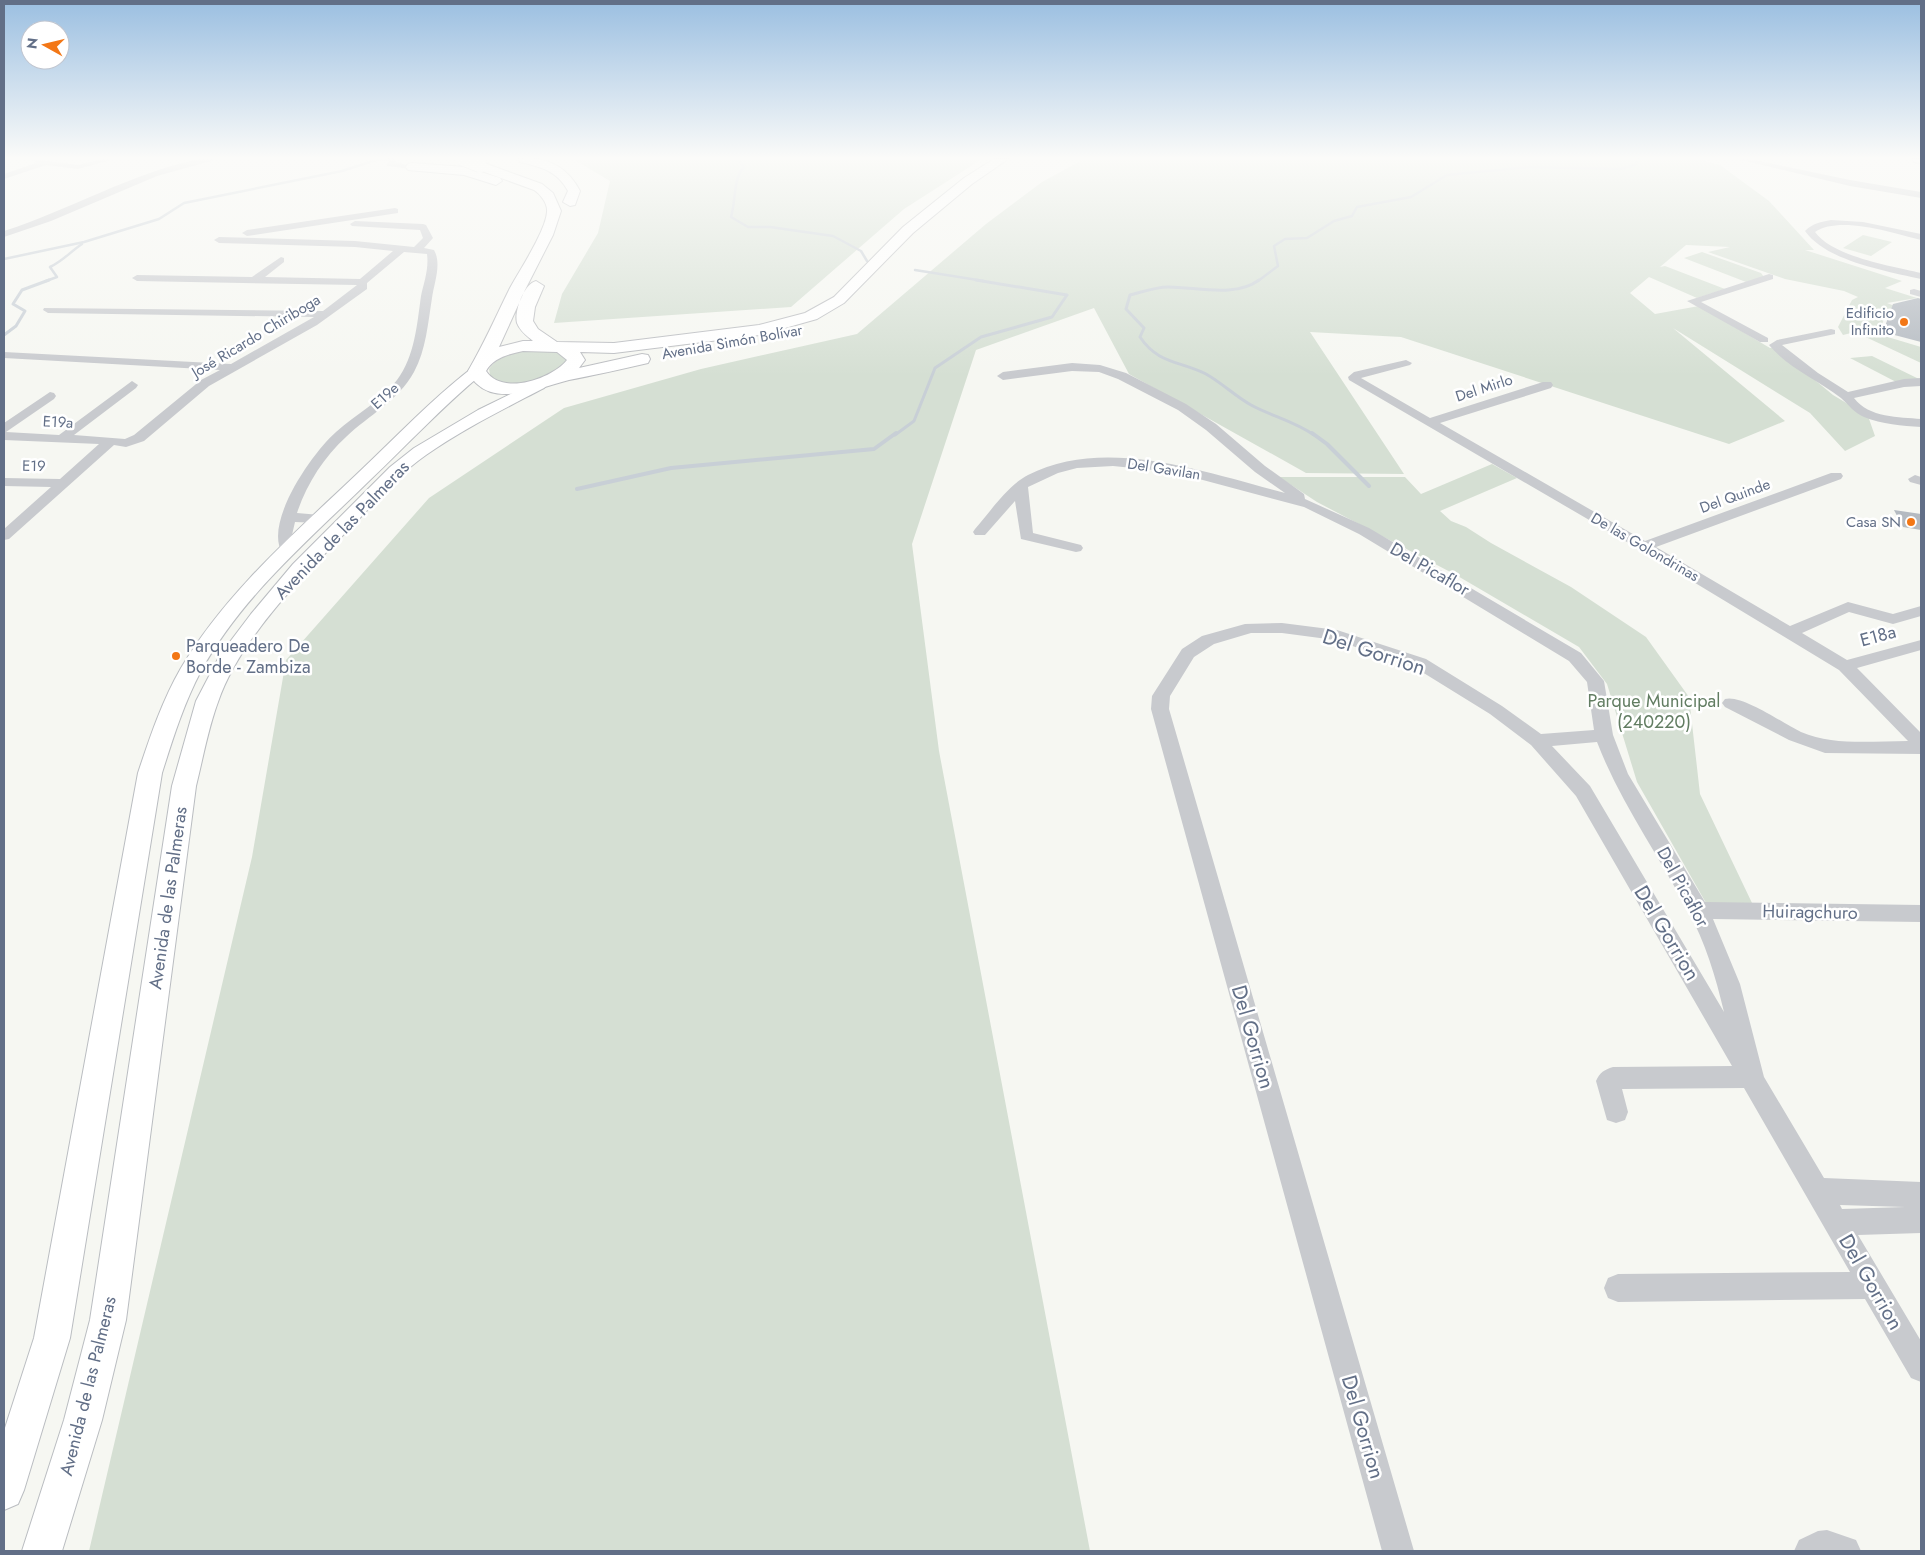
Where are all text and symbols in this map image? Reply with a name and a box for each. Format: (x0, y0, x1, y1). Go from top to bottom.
north arrow (20, 20, 70, 70)
text: N (21, 36, 43, 50)
street label: José Ricardo Chiriboga (186, 289, 325, 384)
place label: Edificio Infinito (1846, 302, 1894, 341)
marker: Edificio Infinito (1898, 316, 1910, 328)
street label: Avenida Simón Bolívar (660, 319, 805, 365)
street label: Del Mirlo (1453, 368, 1515, 408)
street label: E19e (366, 377, 404, 415)
street label: E19a (42, 410, 74, 434)
street label: Del Gavilan (1126, 452, 1202, 486)
street label: E19 (22, 455, 46, 477)
street label: Avenida de las Palmeras (269, 455, 415, 605)
street label: Del Quinde (1697, 473, 1774, 519)
street label: De las Golondrinas (1587, 507, 1703, 587)
place label: Casa SN (1846, 511, 1901, 533)
marker: Casa SN (1905, 516, 1917, 528)
street label: Del Picaflor (1385, 536, 1475, 603)
street label: E18a (1857, 619, 1899, 653)
street label: Del Gorrion (1319, 621, 1429, 683)
place label: Parqueadero De Borde - Zambiza (186, 633, 311, 680)
marker: Parqueadero De Borde - Zambiza (170, 650, 182, 662)
park label: Parque Municipal (240220) (1588, 688, 1720, 735)
street label: Avenida de las Palmeras (142, 805, 194, 991)
street label: Del Picaflor (1650, 842, 1716, 933)
street label: Del Gorrion (1627, 880, 1707, 986)
street label: Huiragchuro (1762, 898, 1858, 926)
street label: Del Gorrion (1224, 982, 1282, 1092)
street label: Del Gorrion (1831, 1228, 1911, 1336)
street label: Avenida de las Palmeras (53, 1293, 123, 1479)
street label: Del Gorrion (1334, 1372, 1392, 1482)

